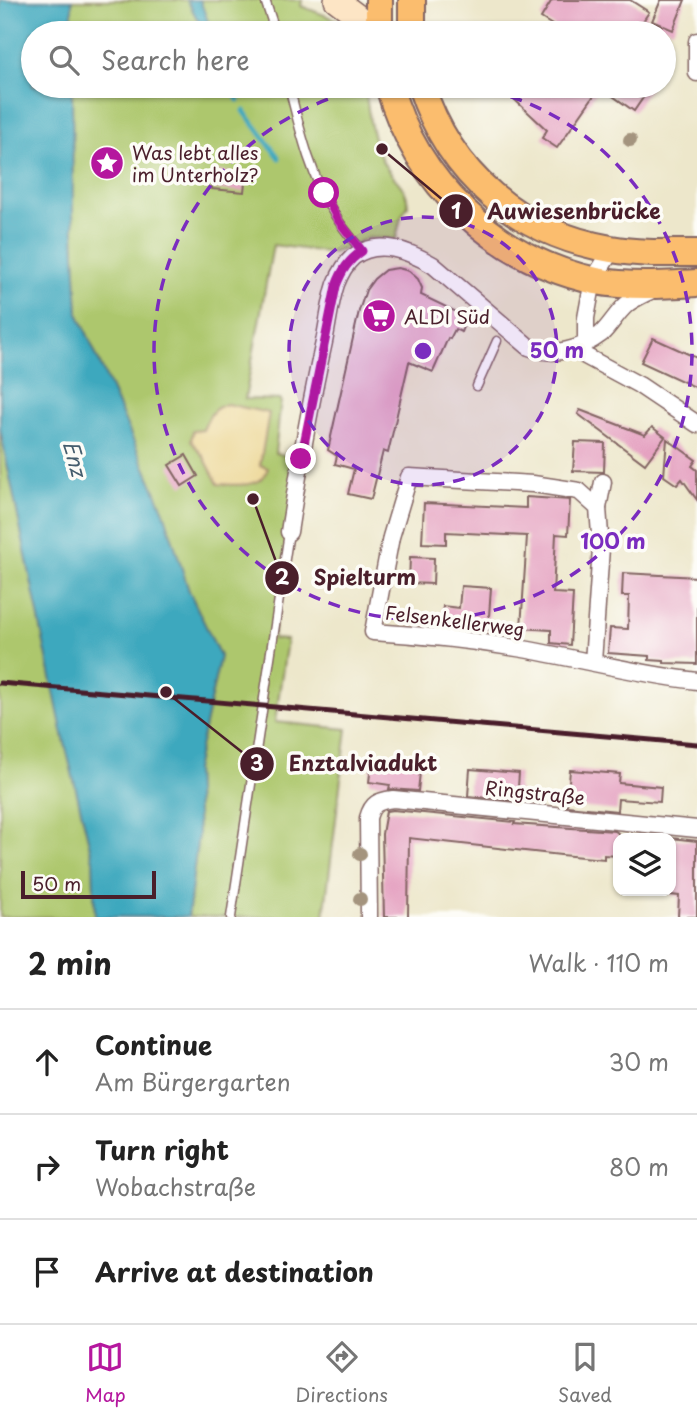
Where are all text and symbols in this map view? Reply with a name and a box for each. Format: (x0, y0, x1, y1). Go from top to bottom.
search box (21, 21, 676, 98)
text: Search here (101, 40, 250, 79)
icon: search (45, 41, 83, 79)
place label: Was lebt alles im Unterholz? (132, 138, 258, 188)
place icon: Was lebt alles im Unterholz? (88, 144, 126, 182)
route start (308, 177, 339, 208)
callout: Auwiesenbrücke (439, 190, 675, 232)
text: 1 (451, 194, 461, 226)
text: Auwiesenbrücke (487, 194, 661, 226)
supermarket icon: ALDI Süd (360, 297, 398, 335)
place label: ALDI Süd (404, 302, 490, 330)
text: 50 m (530, 333, 584, 365)
centre of rings (411, 339, 435, 363)
water label: Enz (56, 437, 97, 482)
route end (285, 443, 316, 474)
text: 100 m (580, 524, 646, 556)
callout: Spielturm (264, 557, 430, 599)
text: 2 (275, 560, 290, 592)
text: Spielturm (314, 560, 416, 592)
street label: Felsenkellerweg (384, 598, 526, 642)
callout: Enztalviadukt (240, 743, 451, 785)
text: 3 (250, 746, 264, 778)
text: Enztalviadukt (289, 746, 437, 778)
street label: Ringstraße (484, 773, 586, 811)
map controls (613, 833, 676, 896)
button: layers (613, 833, 676, 896)
scale bar (21, 868, 156, 900)
text: 50 m (32, 869, 81, 897)
text: 2 min (28, 940, 112, 985)
text: Walk · 110 m (528, 945, 669, 980)
text: Continue (95, 1025, 212, 1064)
icon: ahead (28, 1043, 66, 1081)
text: 30 m (608, 1044, 669, 1079)
text: Am Bürgergarten (95, 1064, 291, 1099)
text: Turn right (95, 1130, 229, 1169)
icon: right (28, 1148, 66, 1186)
text: 80 m (609, 1149, 669, 1184)
text: Wobachstraße (95, 1169, 256, 1204)
text: Arrive at destination (95, 1252, 374, 1291)
icon: arrive (28, 1253, 66, 1291)
tab: Map (85, 1338, 126, 1408)
tab: Directions (296, 1338, 388, 1408)
tab: Saved (558, 1338, 612, 1408)

